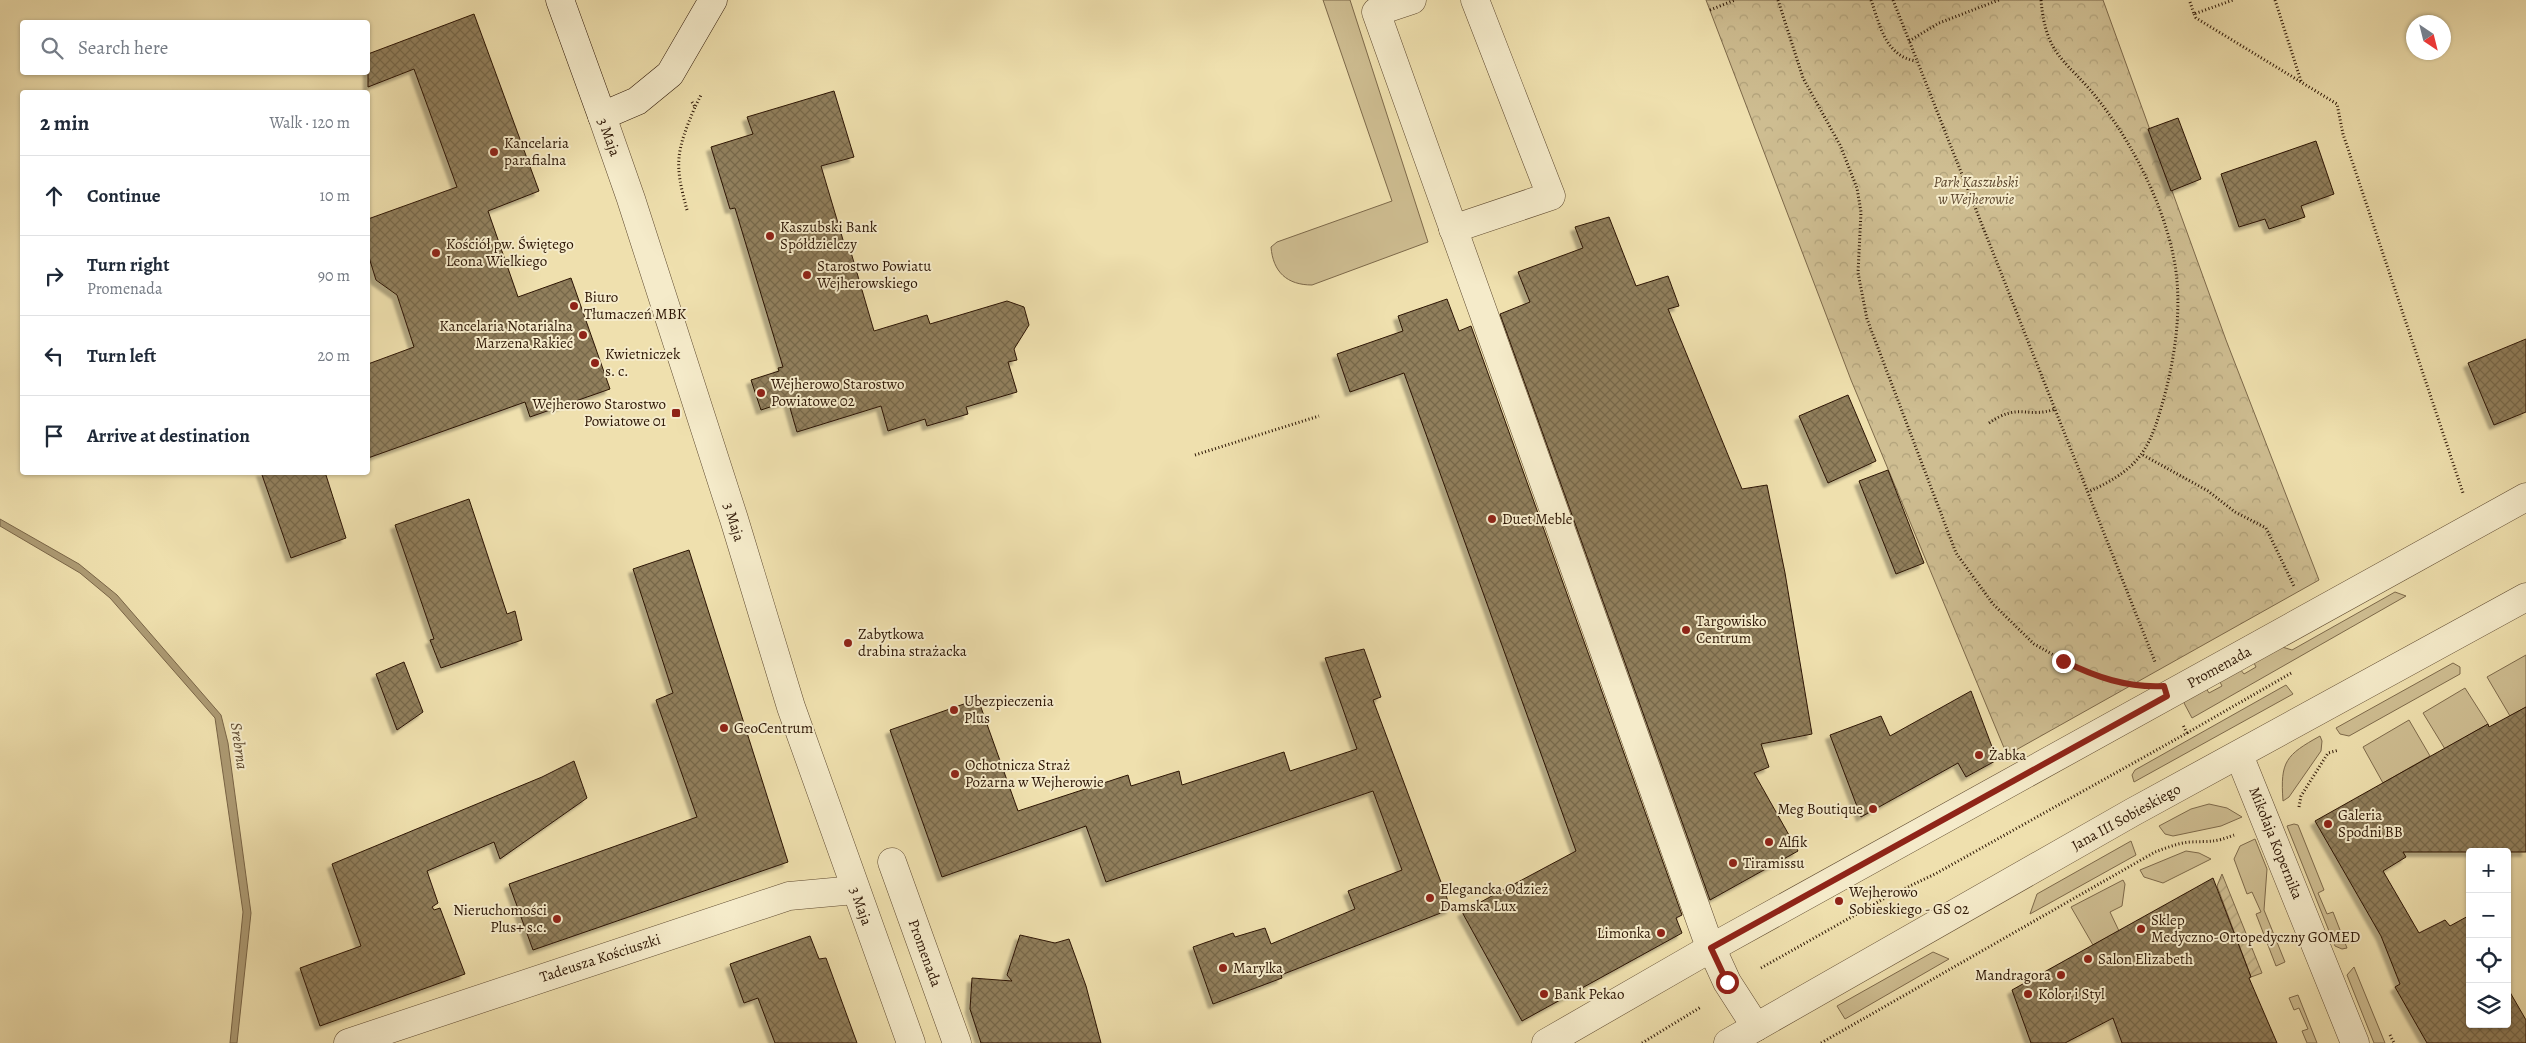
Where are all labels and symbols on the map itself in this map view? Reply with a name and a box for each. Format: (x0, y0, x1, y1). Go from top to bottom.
north arrow (2406, 15, 2451, 60)
street label: 3 Maja (593, 115, 625, 159)
place label: Kancelaria parafialna (504, 133, 569, 170)
marker: Kancelaria parafialna (488, 146, 500, 158)
park label: Park Kaszubski w Wejherowie (1934, 172, 2019, 209)
place label: Kaszubski Bank Spółdzielczy (780, 217, 878, 254)
marker: Kaszubski Bank Spółdzielczy (764, 230, 776, 242)
place label: Kościół pw. Świętego Leona Wielkiego (446, 234, 574, 271)
marker: Kościół pw. Świętego Leona Wielkiego (430, 247, 442, 259)
place label: Starostwo Powiatu Wejherowskiego (816, 256, 932, 293)
marker: Starostwo Powiatu Wejherowskiego (801, 269, 813, 281)
place label: Biuro Tłumaczeń MBK (584, 287, 687, 324)
marker: Biuro Tłumaczeń MBK (568, 300, 580, 312)
place label: Kancelaria Notarialna Marzena Rakieć (439, 316, 573, 353)
marker: Kancelaria Notarialna Marzena Rakieć (577, 329, 589, 341)
place label: Kwietniczek s. c. (605, 344, 681, 381)
marker: Kwietniczek s. c. (589, 357, 601, 369)
place label: Wejherowo Starostwo Powiatowe 02 (770, 374, 904, 411)
marker: Wejherowo Starostwo Powiatowe 02 (755, 387, 767, 399)
place label: Wejherowo Starostwo Powiatowe 01 (532, 394, 666, 431)
marker: Wejherowo Starostwo Powiatowe 01 (670, 407, 682, 419)
street label: 3 Maja (719, 500, 749, 544)
place label: Duet Meble (1502, 509, 1573, 529)
marker: Duet Meble (1486, 513, 1498, 525)
place label: Targowisko Centrum (1696, 611, 1766, 648)
place label: Zabytkowa drabina strażacka (858, 624, 967, 661)
marker: Targowisko Centrum (1680, 624, 1692, 636)
marker: Zabytkowa drabina strażacka (842, 637, 854, 649)
street label: Promenada (2183, 641, 2255, 693)
route end (2052, 650, 2075, 673)
place label: Ubezpieczenia Plus (964, 691, 1054, 728)
marker: Ubezpieczenia Plus (948, 704, 960, 716)
place label: GeoCentrum (734, 718, 814, 738)
water label: Srebrna (225, 721, 253, 772)
marker: GeoCentrum (718, 722, 730, 734)
place label: Żabka (1989, 745, 2026, 765)
marker: Żabka (1973, 749, 1985, 761)
place label: Ochotnicza Straż Pożarna w Wejherowie (965, 755, 1104, 792)
marker: Ochotnicza Straż Pożarna w Wejherowie (949, 768, 961, 780)
street label: Jana III Sobieskiego (2068, 779, 2184, 855)
street label: Mikołaja Kopernika (2244, 784, 2308, 902)
place label: Meg Boutique (1777, 799, 1863, 819)
marker: Meg Boutique (1867, 803, 1879, 815)
place label: Galeria Spodni BB (2338, 805, 2403, 842)
marker: Galeria Spodni BB (2322, 818, 2334, 830)
place label: Alfik (1778, 832, 1808, 852)
marker: Alfik (1763, 836, 1775, 848)
place label: Tiramissu (1743, 853, 1805, 873)
marker: Tiramissu (1727, 857, 1739, 869)
place label: Elegancka Odzież Damska Lux (1440, 879, 1548, 916)
place label: Wejherowo Sobieskiego - GS 02 (1848, 882, 1969, 919)
street label: 3 Maja (845, 884, 877, 928)
marker: Elegancka Odzież Damska Lux (1424, 892, 1436, 904)
marker: Wejherowo Sobieskiego - GS 02 (1833, 895, 1845, 907)
place label: Nieruchomości Plus+ s.c. (453, 900, 547, 937)
place label: Sklep Medyczno-Ortopedyczny GOMED (2151, 910, 2360, 947)
marker: Nieruchomości Plus+ s.c. (551, 913, 563, 925)
street label: Promenada (904, 916, 946, 990)
place label: Limonka (1597, 923, 1651, 943)
marker: Sklep Medyczno-Ortopedyczny GOMED (2135, 923, 2147, 935)
marker: Limonka (1655, 927, 1667, 939)
street label: Tadeusza Kościuszki (537, 929, 663, 987)
place label: Salon Elizabeth (2098, 949, 2193, 969)
marker: Salon Elizabeth (2082, 953, 2094, 965)
place label: Marylka (1233, 958, 1283, 978)
marker: Marylka (1217, 962, 1229, 974)
place label: Mandragora (1975, 965, 2051, 985)
marker: Mandragora (2055, 969, 2067, 981)
route start (1716, 971, 1739, 994)
place label: Bank Pekao (1554, 984, 1625, 1004)
place label: Kolor i Styl (2038, 984, 2105, 1004)
marker: Bank Pekao (1538, 988, 1550, 1000)
marker: Kolor i Styl (2022, 988, 2034, 1000)

